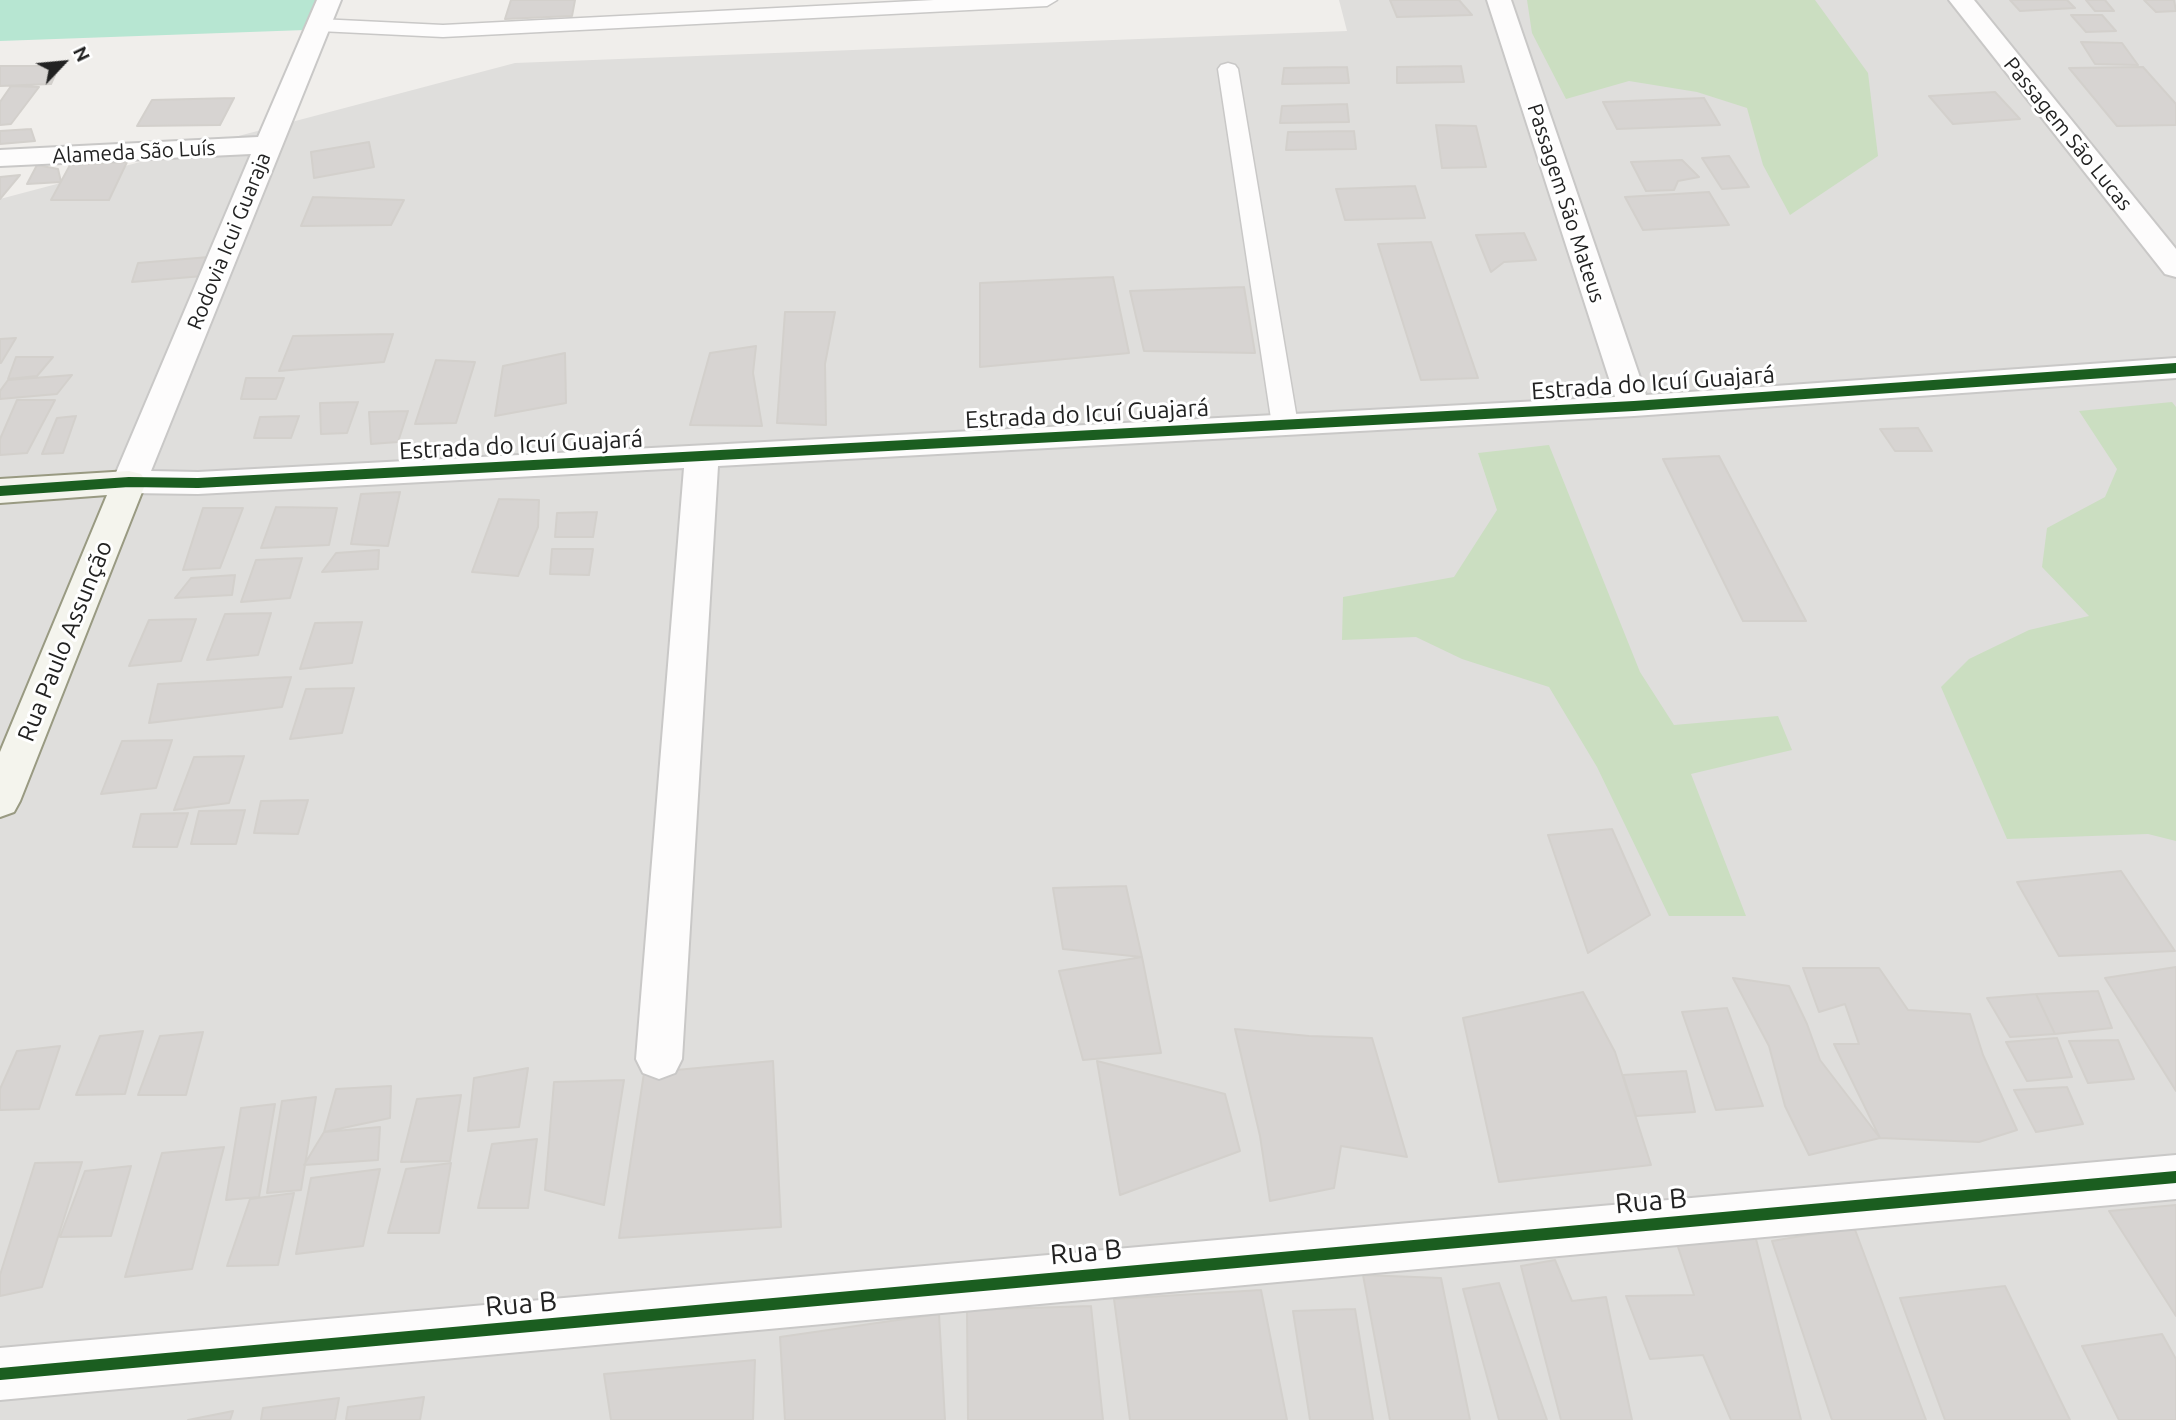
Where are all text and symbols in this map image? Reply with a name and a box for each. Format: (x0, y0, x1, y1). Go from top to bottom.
north arrow (28, 28, 98, 98)
text: N (69, 43, 95, 65)
street label: Passagem São Lucas (1998, 52, 2138, 216)
street label: Passagem São Mateus (1522, 100, 1610, 306)
street label: Alameda São Luís (52, 135, 216, 169)
street label: Rodovia Icui Guaraja (182, 149, 276, 333)
street label: Estrada do Icuí Guajará (1530, 360, 1776, 406)
street label: Estrada do Icuí Guajará (964, 393, 1210, 435)
street label: Estrada do Icuí Guajará (398, 424, 644, 466)
street label: Rua Paulo Assunção (12, 536, 118, 746)
street label: Rua B (1614, 1181, 1688, 1221)
street label: Rua B (1049, 1232, 1123, 1272)
street label: Rua B (484, 1284, 558, 1324)

